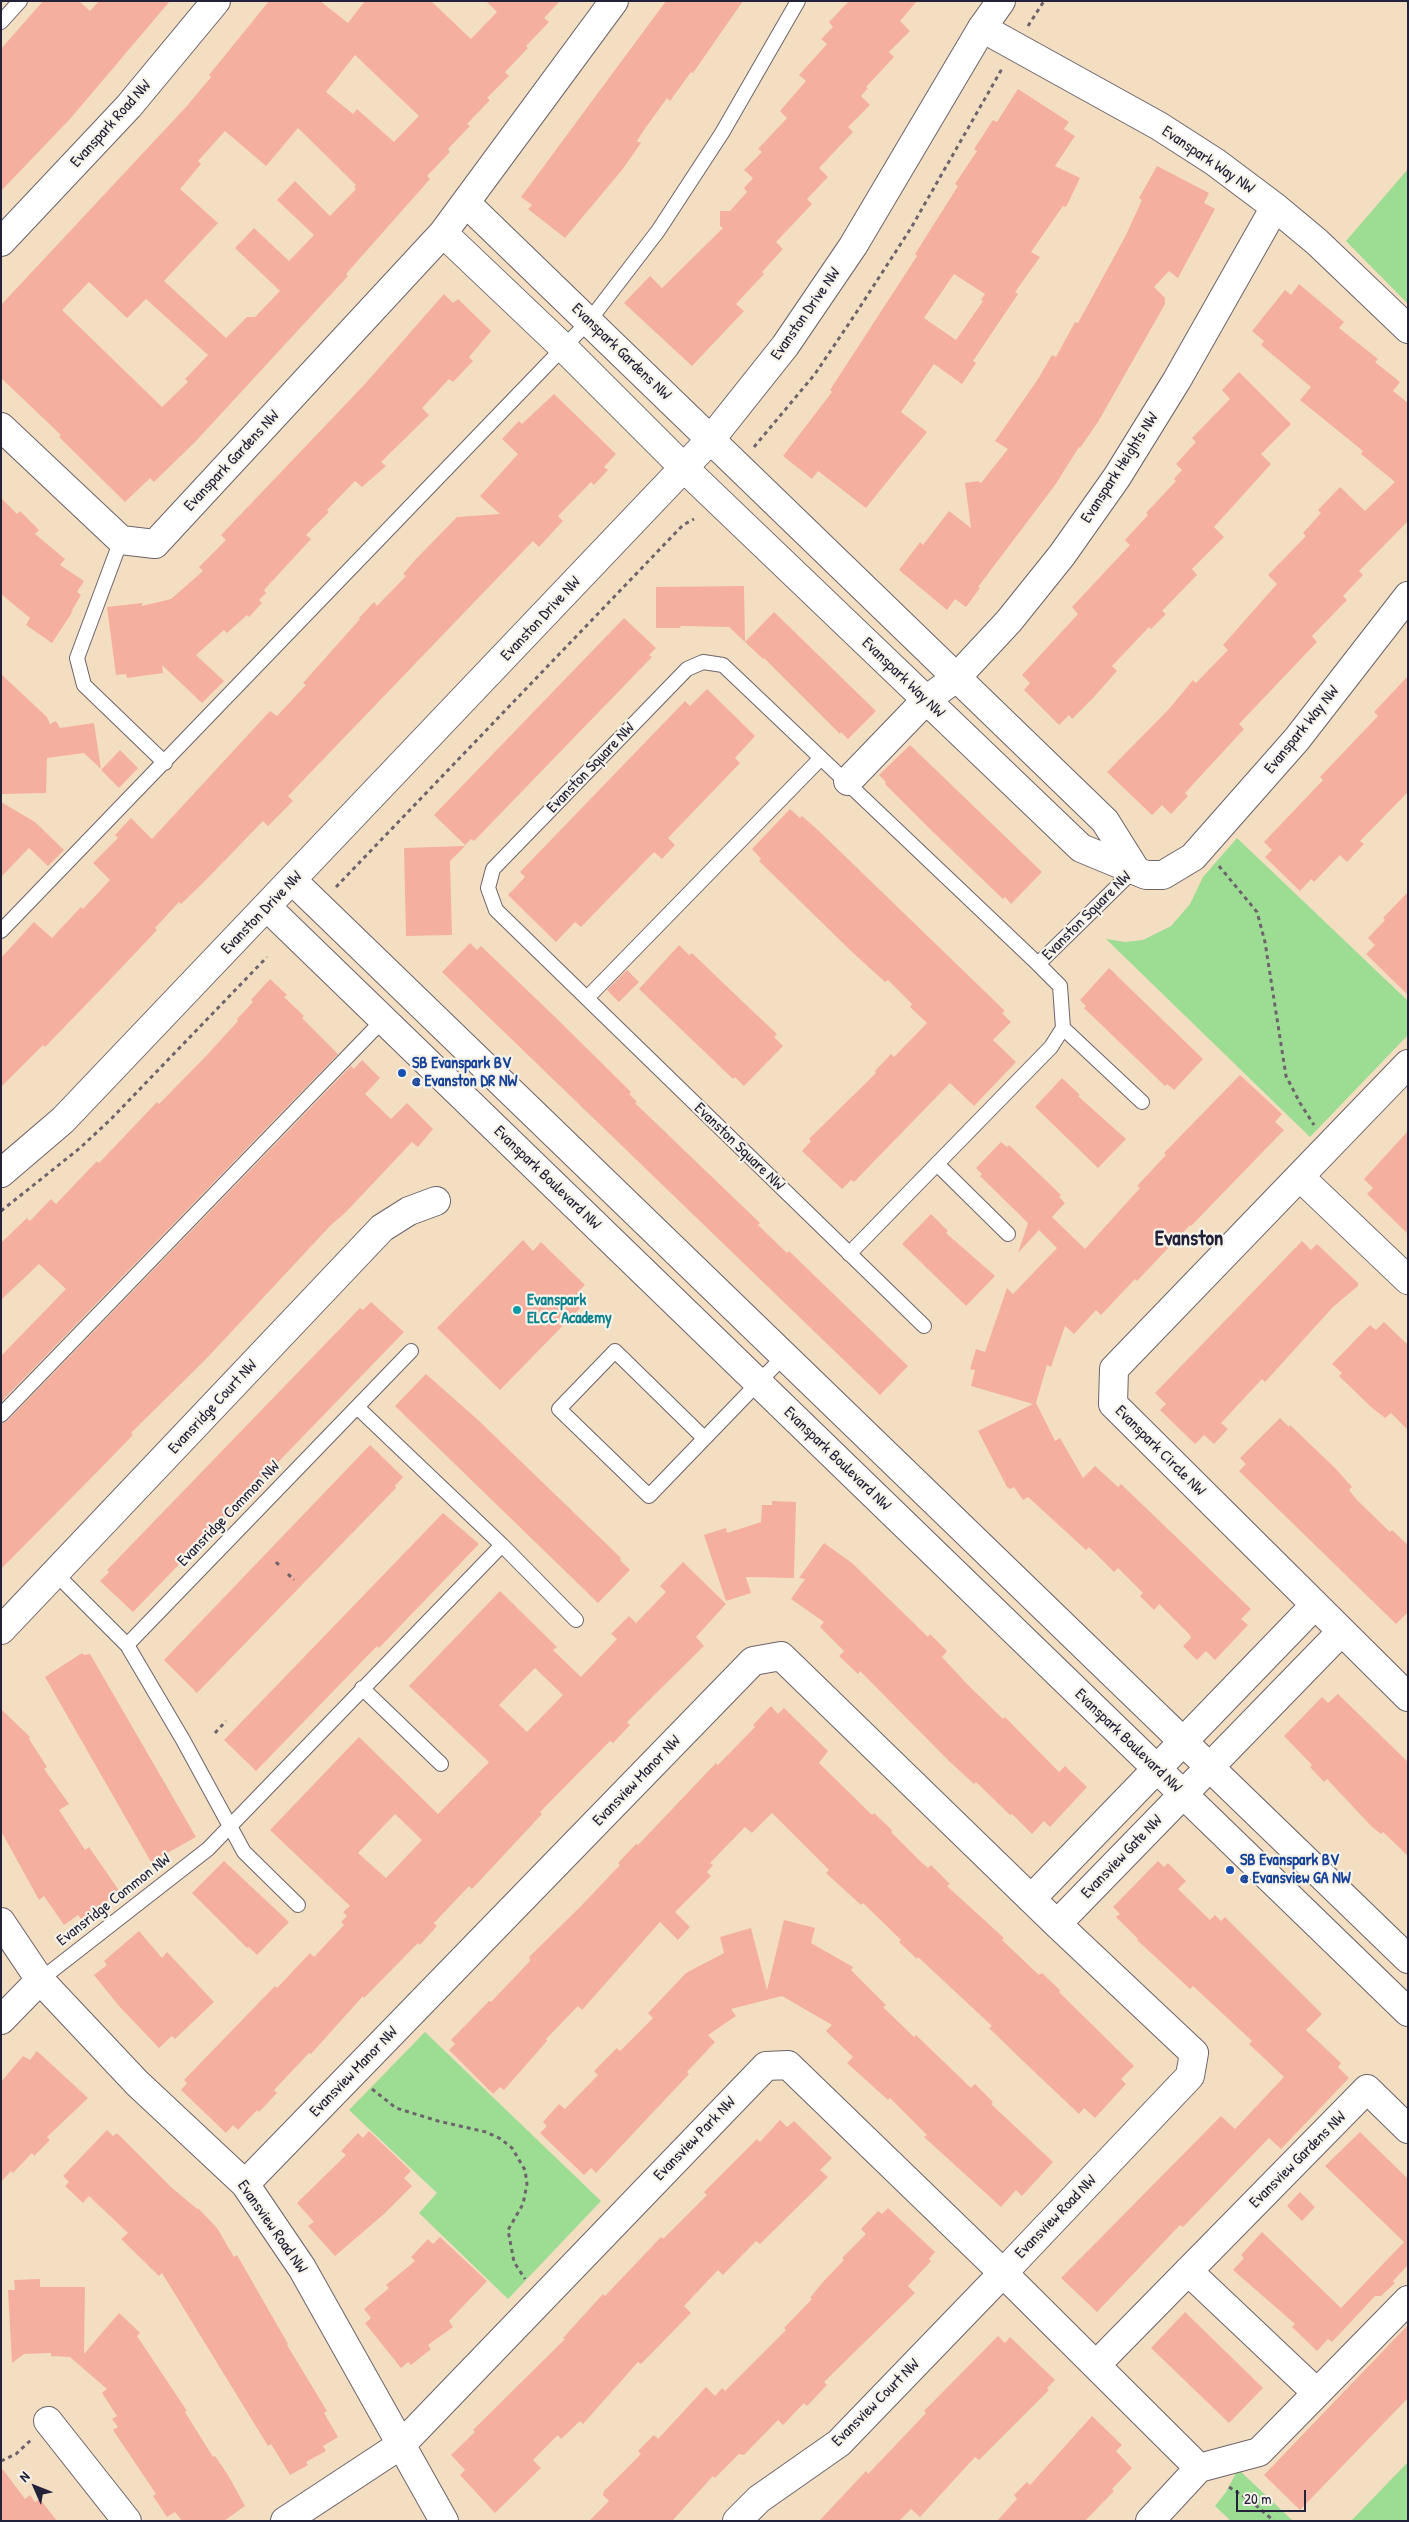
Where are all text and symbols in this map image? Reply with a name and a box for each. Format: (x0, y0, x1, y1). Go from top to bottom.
street label: Evanspark Road NW (67, 76, 155, 172)
street label: Evanspark Way NW (1158, 122, 1258, 198)
street label: Evanston Drive NW (767, 264, 845, 364)
street label: Evanspark Gardens NW (567, 300, 675, 404)
street label: Evanspark Gardens NW (180, 407, 284, 515)
street label: Evanspark Heights NW (1077, 409, 1163, 527)
street label: Evanston Drive NW (497, 573, 585, 665)
street label: Evanspark Way NW (858, 634, 948, 722)
street label: Evanspark Way NW (1261, 682, 1343, 778)
street label: Evanston Square NW (543, 719, 639, 817)
street label: Evanston Drive NW (218, 867, 306, 959)
street label: Evanston Square NW (1038, 867, 1136, 965)
place label: SB Evanspark BV @ Evanston DR NW (412, 1054, 517, 1092)
marker: SB Evanspark BV @ Evanston DR NW (396, 1067, 408, 1079)
street label: Evanston Square NW (690, 1099, 788, 1195)
street label: Evanspark Boulevard NW (489, 1122, 605, 1234)
district label: Evanston (1155, 1226, 1223, 1252)
place label: Evanspark ELCC Academy (527, 1291, 612, 1329)
marker: Evanspark ELCC Academy (511, 1304, 523, 1316)
street label: Evansridge Court NW (165, 1356, 261, 1458)
street label: Evanspark Circle NW (1111, 1402, 1209, 1500)
street label: Evanspark Boulevard NW (779, 1403, 895, 1515)
street label: Evansridge Common NW (174, 1457, 284, 1571)
street label: Evanspark Boulevard NW (1070, 1685, 1186, 1797)
street label: Evansview Manor NW (589, 1732, 685, 1830)
street label: Evansview Gate NW (1077, 1811, 1167, 1903)
street label: Evansridge Common NW (53, 1850, 175, 1950)
place label: SB Evanspark BV @ Evansview GA NW (1240, 1851, 1351, 1889)
marker: SB Evanspark BV @ Evansview GA NW (1224, 1864, 1236, 1876)
street label: Evansview Manor NW (306, 2023, 402, 2121)
street label: Evansview Park NW (650, 2093, 740, 2185)
street label: Evansview Gardens NW (1246, 2108, 1350, 2212)
street label: Evansview Road NW (1011, 2171, 1101, 2263)
street label: Evansview Road NW (233, 2177, 311, 2277)
street label: Evansview Court NW (828, 2355, 924, 2451)
north arrow (10, 2462, 60, 2512)
text: N (14, 2467, 33, 2486)
scale bar (1239, 2480, 1309, 2512)
text: 20 m (1244, 2488, 1271, 2509)

